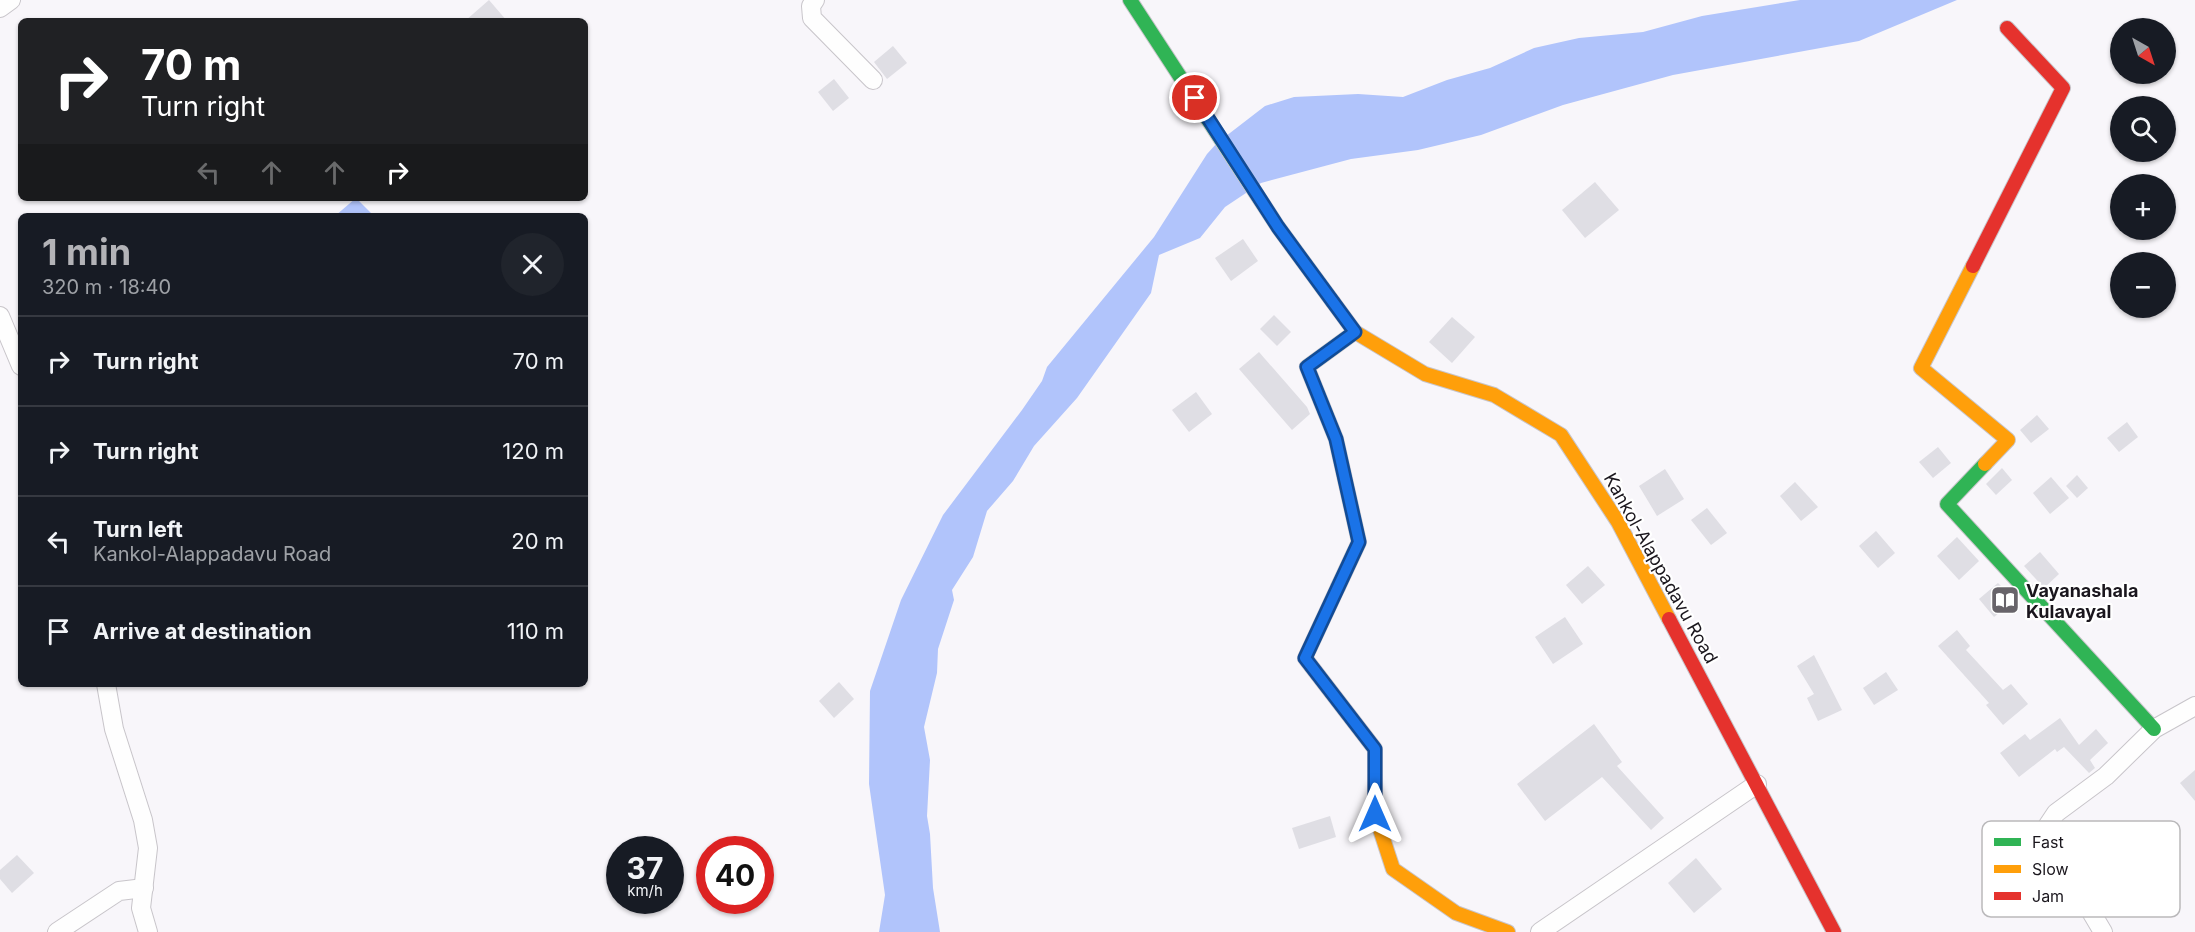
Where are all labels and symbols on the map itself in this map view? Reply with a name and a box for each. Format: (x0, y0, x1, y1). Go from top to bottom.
north arrow (2110, 18, 2176, 84)
pin (1169, 72, 1220, 123)
street label: Kankol-Alappadavu Road (1600, 469, 1722, 667)
place label: Vayanashala Kulavayal (2026, 580, 2138, 622)
library icon: Vayanashala Kulavayal (1989, 584, 2021, 616)
position arrow (1343, 782, 1407, 846)
legend (1982, 821, 2180, 917)
text: Fast (2032, 832, 2064, 852)
speed limit sign: 40 (696, 836, 774, 914)
text: Slow (2032, 859, 2069, 879)
text: Jam (2032, 886, 2064, 906)

